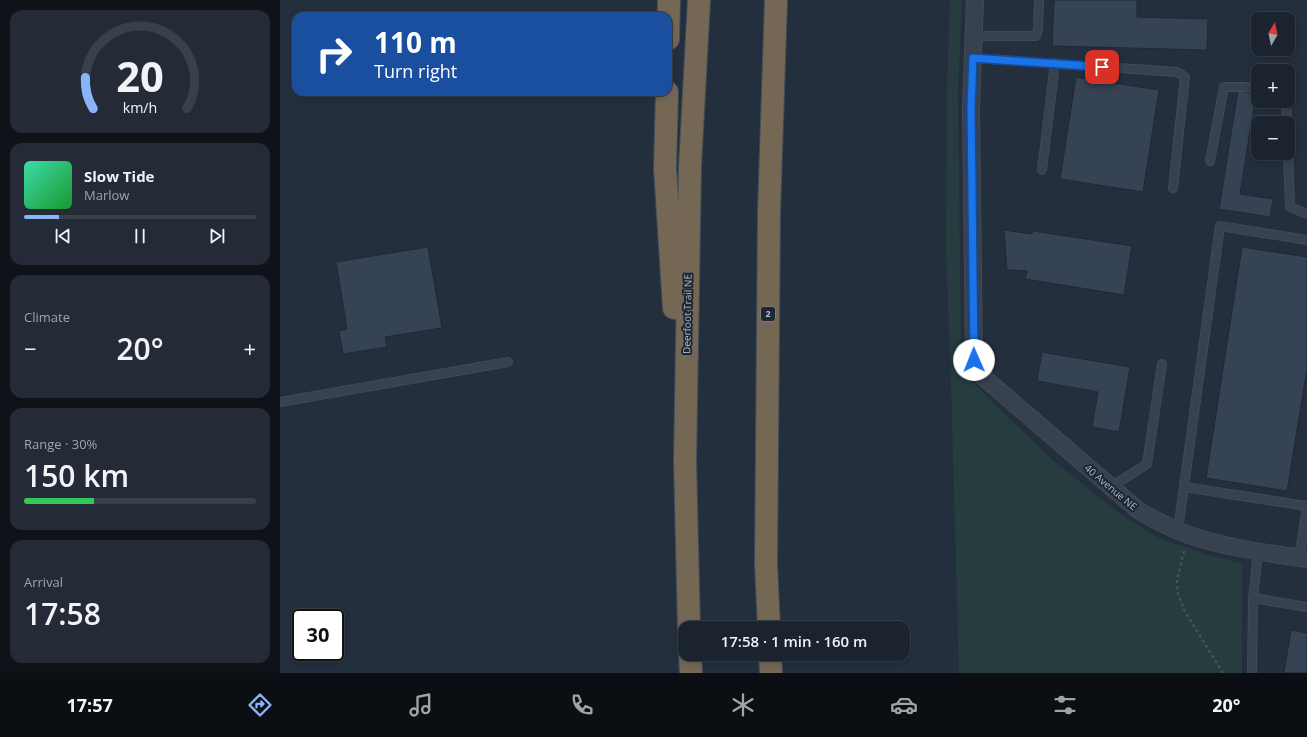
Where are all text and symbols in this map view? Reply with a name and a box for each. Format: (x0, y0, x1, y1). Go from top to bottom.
north arrow (1251, 12, 1295, 56)
map controls (1251, 12, 1295, 160)
text: 110 m (374, 23, 457, 61)
icon: right (308, 28, 360, 80)
text: 20 (116, 48, 164, 104)
pin (1085, 50, 1119, 84)
icon: arrive (1091, 56, 1113, 78)
text: Turn right (374, 59, 457, 83)
button: + (1251, 64, 1295, 108)
text: km/h (123, 98, 157, 117)
button: − (1251, 116, 1295, 160)
text: Slow Tide (84, 166, 154, 186)
text: Marlow (84, 186, 129, 204)
icon: previous (52, 225, 74, 247)
icon: pause (129, 225, 151, 247)
icon: next (206, 225, 228, 247)
street label: Deerfoot Trail NE (679, 274, 695, 354)
road number: 2 (761, 307, 775, 321)
text: Climate (24, 308, 70, 326)
text: 20° (116, 328, 164, 369)
text: − (24, 333, 37, 363)
text: + (243, 333, 256, 363)
position arrow (953, 339, 995, 381)
text: Range · 30% (24, 435, 97, 453)
text: 150 km (24, 455, 129, 496)
street label: 40 Avenue NE (1082, 461, 1140, 513)
text: Arrival (24, 573, 63, 591)
text: 17:58 (24, 593, 101, 634)
speed limit sign: 30 (292, 609, 344, 661)
text: 17:58 · 1 min · 160 m (721, 631, 867, 651)
icon: directions (246, 691, 274, 719)
icon: music (407, 691, 435, 719)
icon: phone (568, 691, 596, 719)
icon: climate (729, 691, 757, 719)
icon: car (890, 691, 918, 719)
icon: filters (1051, 691, 1079, 719)
text: 17:57 (67, 693, 113, 717)
text: 20° (1212, 693, 1240, 717)

